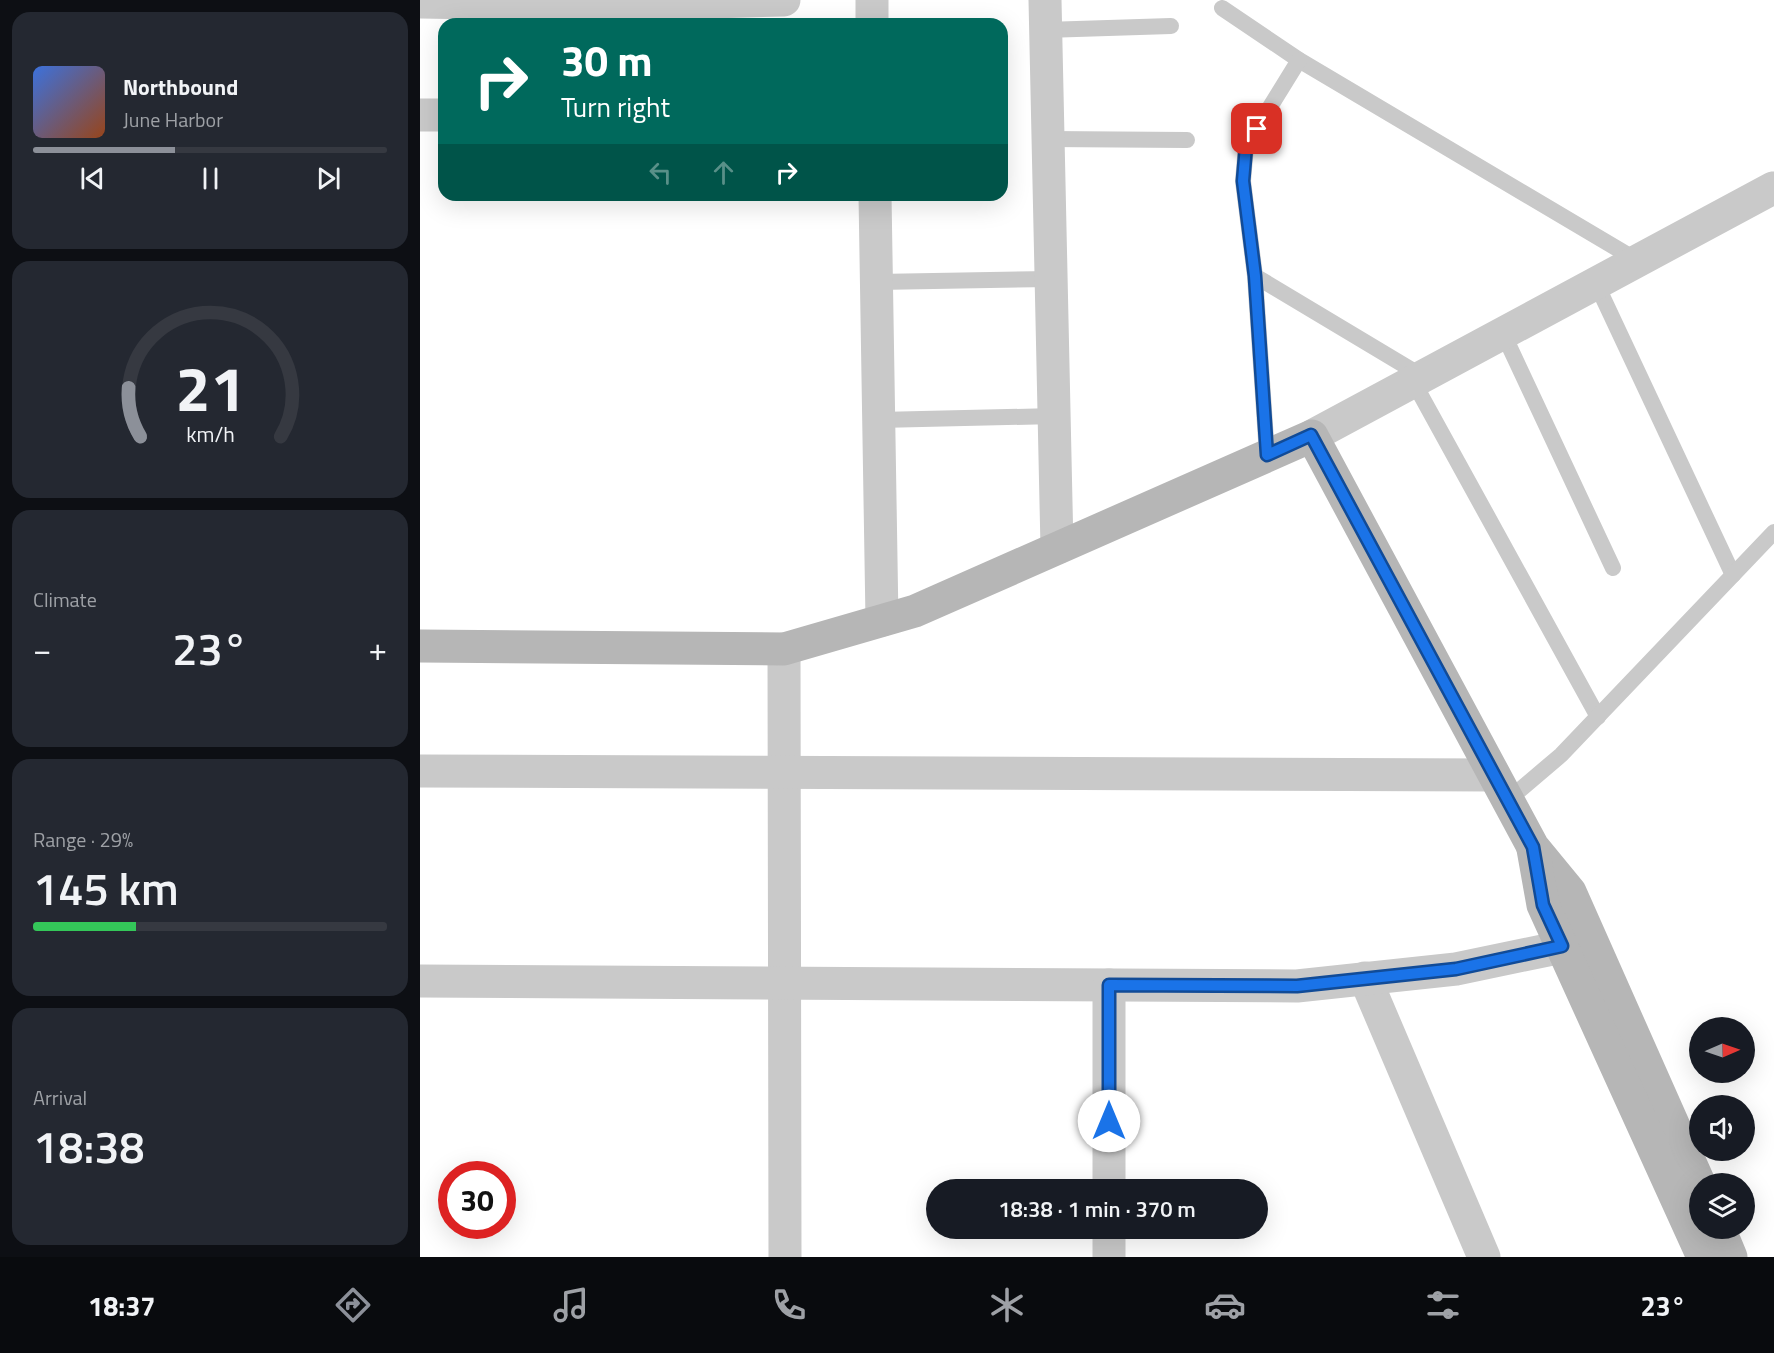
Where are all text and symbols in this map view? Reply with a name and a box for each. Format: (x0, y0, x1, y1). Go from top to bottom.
text: 30 m (561, 28, 653, 92)
icon: right (462, 42, 540, 120)
text: Northbound (123, 70, 238, 104)
text: Turn right (561, 86, 670, 127)
pin (1231, 103, 1282, 154)
text: June Harbor (123, 104, 223, 135)
icon: arrive (1240, 112, 1273, 145)
icon: left (644, 156, 677, 189)
icon: ahead (707, 156, 740, 189)
icon: right (770, 156, 803, 189)
icon: previous (76, 162, 109, 195)
icon: pause (194, 162, 227, 195)
icon: next (312, 162, 345, 195)
text: 21 (175, 340, 245, 435)
text: km/h (186, 418, 234, 450)
text: Climate (33, 584, 97, 615)
text: 23° (172, 614, 248, 682)
text: − (33, 624, 51, 674)
text: + (369, 624, 387, 674)
text: Range · 29% (33, 824, 133, 855)
text: 145 km (33, 854, 179, 922)
north arrow (1689, 1017, 1755, 1083)
map controls (1689, 1017, 1755, 1239)
text: Arrival (33, 1082, 87, 1113)
position arrow (1077, 1089, 1141, 1153)
button: sound (1689, 1095, 1755, 1161)
text: 18:38 (33, 1112, 145, 1180)
speed limit sign: 30 (438, 1161, 516, 1239)
button: layers (1689, 1173, 1755, 1239)
text: 18:38 · 1 min · 370 m (998, 1192, 1196, 1226)
icon: directions (332, 1284, 374, 1326)
icon: music (550, 1284, 592, 1326)
icon: phone (768, 1284, 810, 1326)
icon: climate (986, 1284, 1028, 1326)
icon: car (1204, 1284, 1246, 1326)
icon: filters (1422, 1284, 1464, 1326)
text: 18:37 (88, 1285, 155, 1326)
text: 23° (1640, 1285, 1686, 1326)

